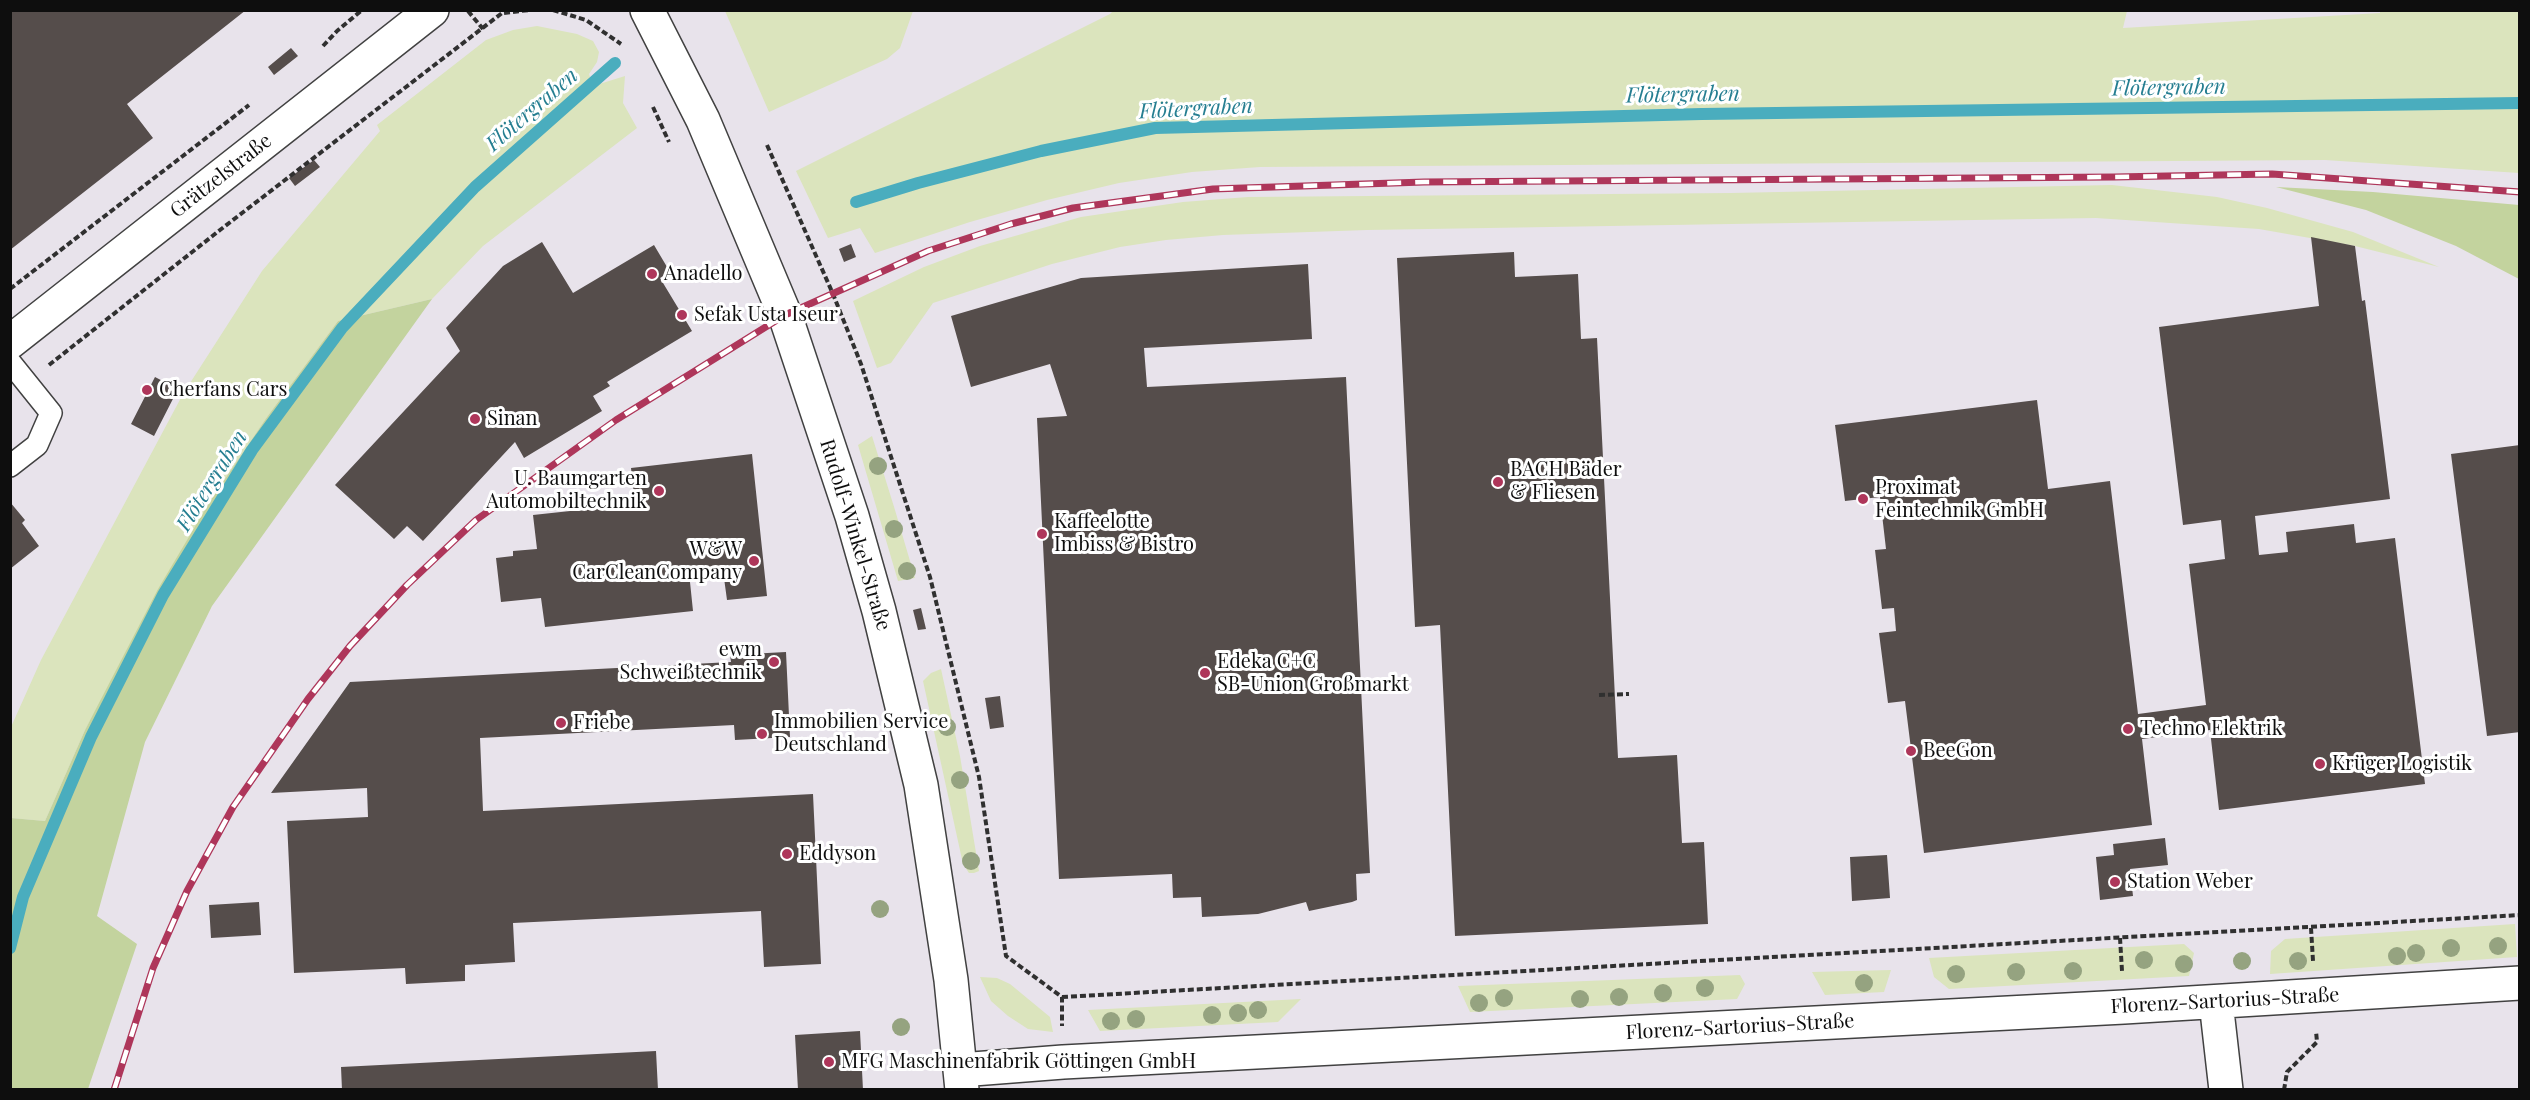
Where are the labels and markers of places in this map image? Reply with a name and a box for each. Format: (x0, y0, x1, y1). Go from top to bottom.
place label: Anadello (664, 262, 742, 286)
marker: Anadello (645, 267, 659, 281)
place label: Sefak Usta Iseur (694, 303, 838, 327)
marker: Sefak Usta Iseur (675, 308, 689, 322)
place label: Cherfans Cars (159, 378, 287, 402)
marker: Cherfans Cars (140, 383, 154, 397)
place label: Sinan (487, 407, 537, 431)
marker: Sinan (468, 412, 482, 426)
place label: BACH Bäder & Fliesen (1510, 458, 1622, 505)
place label: U. Baumgarten Automobiltechnik (486, 467, 647, 514)
marker: BACH Bäder & Fliesen (1491, 475, 1505, 489)
place label: Proximat Feintechnik GmbH (1875, 476, 2044, 523)
marker: U. Baumgarten Automobiltechnik (652, 484, 666, 498)
marker: Proximat Feintechnik GmbH (1856, 492, 1870, 506)
place label: Kaffeelotte Imbiss & Bistro (1054, 510, 1194, 557)
marker: Kaffeelotte Imbiss & Bistro (1035, 527, 1049, 541)
place label: W&W CarCleanCompany (572, 538, 742, 585)
marker: W&W CarCleanCompany (747, 554, 761, 568)
place label: ewm Schweißtechnik (620, 638, 762, 685)
place label: Edeka C+C SB-Union Großmarkt (1217, 650, 1409, 697)
marker: ewm Schweißtechnik (767, 655, 781, 669)
marker: Edeka C+C SB-Union Großmarkt (1198, 666, 1212, 680)
place label: Immobilien Service Deutschland (774, 710, 948, 757)
place label: Friebe (573, 711, 631, 735)
marker: Friebe (554, 716, 568, 730)
place label: Techno Elektrik (2140, 717, 2283, 741)
marker: Techno Elektrik (2121, 722, 2135, 736)
marker: Immobilien Service Deutschland (755, 727, 769, 741)
place label: BeeGon (1923, 739, 1993, 763)
marker: BeeGon (1904, 744, 1918, 758)
place label: Krüger Logistik (2332, 752, 2472, 776)
marker: Krüger Logistik (2313, 757, 2327, 771)
place label: Eddyson (799, 842, 876, 866)
marker: Eddyson (780, 847, 794, 861)
place label: Station Weber (2127, 870, 2253, 894)
marker: Station Weber (2108, 875, 2122, 889)
place label: MFG Maschinenfabrik Göttingen GmbH (841, 1050, 1196, 1074)
marker: MFG Maschinenfabrik Göttingen GmbH (822, 1055, 836, 1069)

